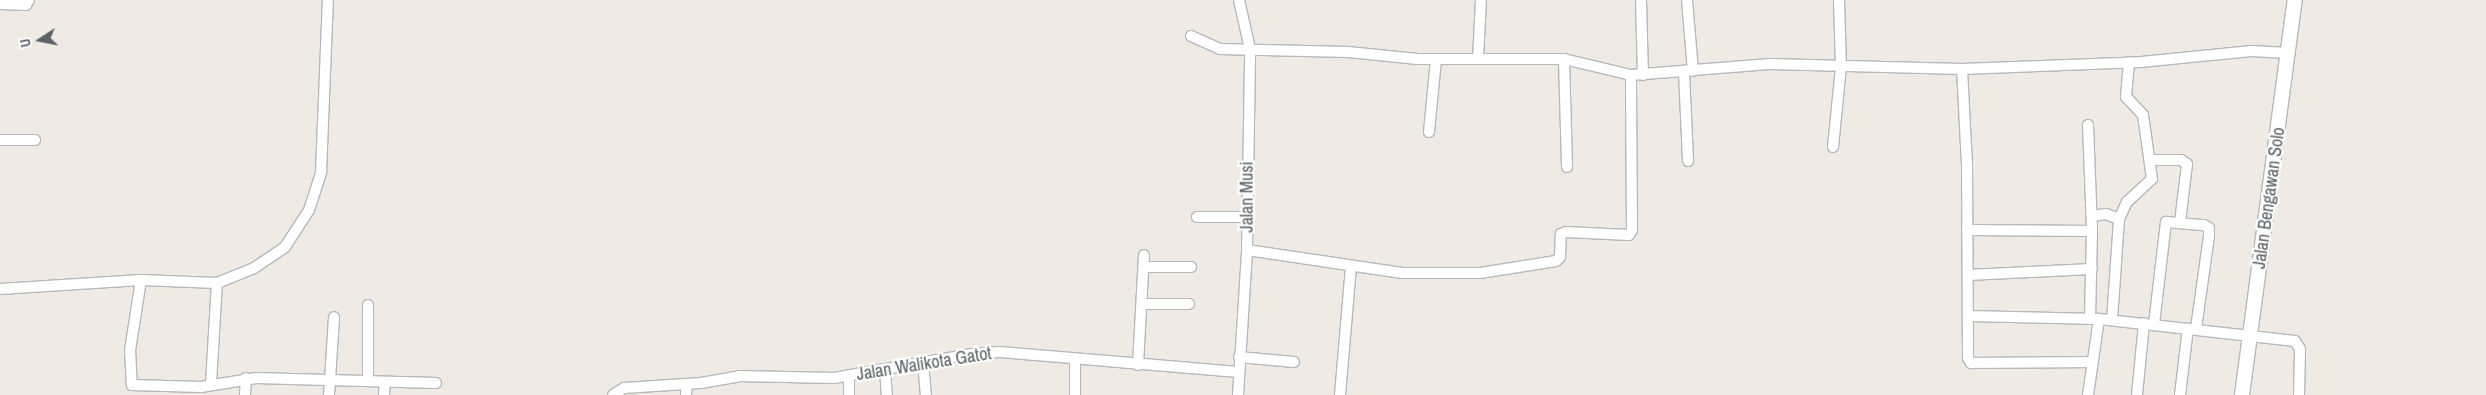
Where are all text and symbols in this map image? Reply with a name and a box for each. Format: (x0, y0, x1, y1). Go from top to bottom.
north arrow (15, 15, 65, 65)
text: U (16, 37, 35, 49)
street label: Jalan Bengawan Solo (2248, 126, 2290, 270)
street label: Jalan Musi (1236, 161, 1258, 233)
street label: Jalan Walikota Gatot (855, 343, 993, 385)

